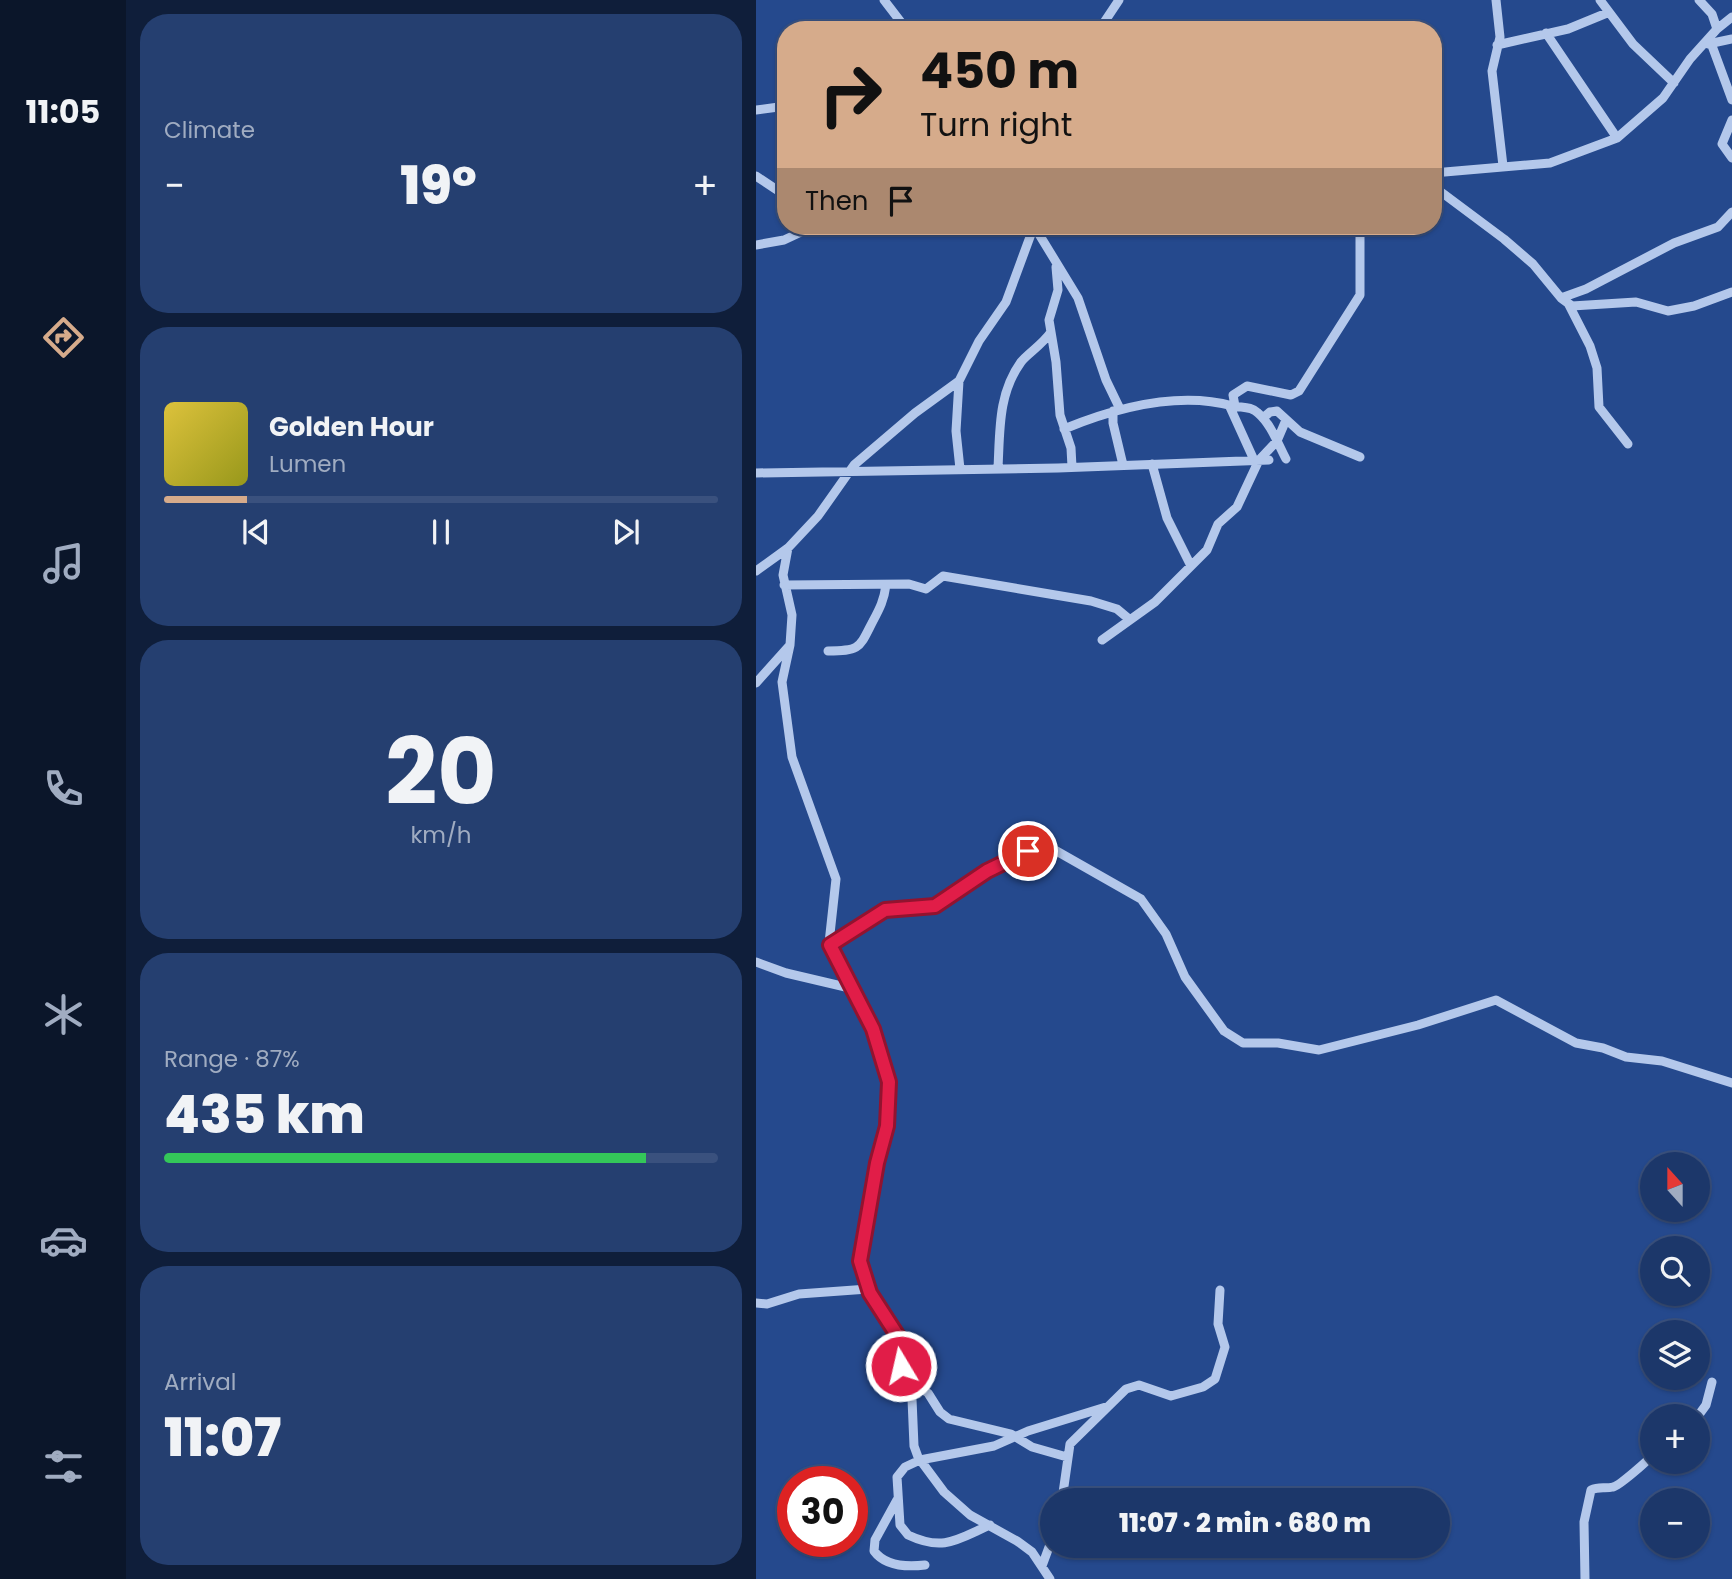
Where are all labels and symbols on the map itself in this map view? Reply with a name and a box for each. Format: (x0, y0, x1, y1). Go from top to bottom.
pin (998, 821, 1058, 881)
north arrow (1640, 1152, 1710, 1222)
position arrow (864, 1329, 938, 1403)
speed limit sign: 30 (777, 1466, 868, 1557)

